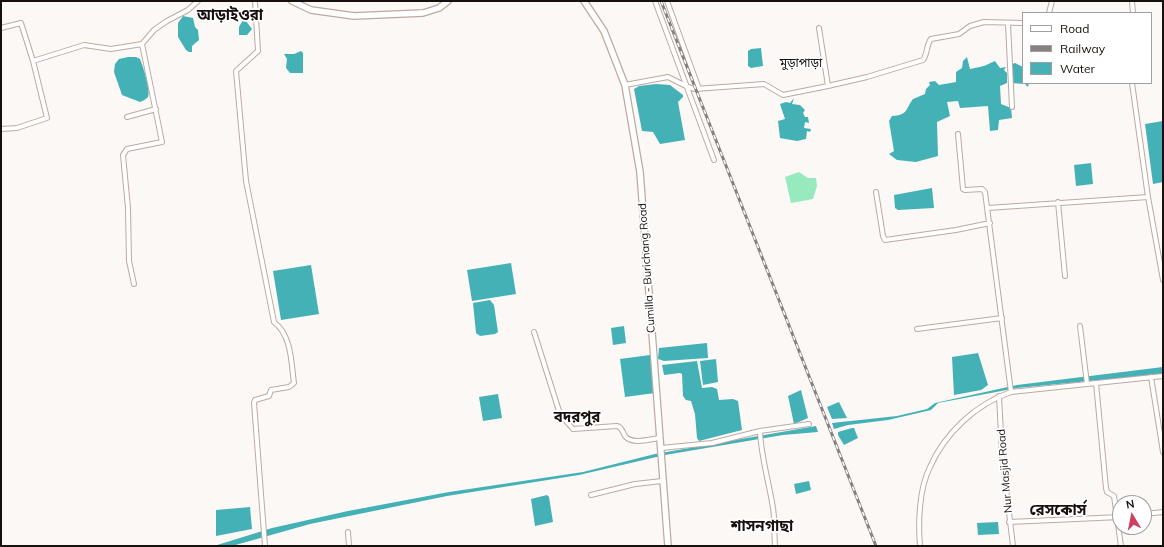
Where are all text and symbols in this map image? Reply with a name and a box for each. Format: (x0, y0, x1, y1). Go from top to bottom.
district label: আড়াইওরা (197, 6, 263, 24)
legend (1022, 12, 1152, 84)
text: Road (1060, 21, 1089, 36)
text: Railway (1060, 41, 1105, 56)
district label: মুড়াপাড়া (780, 56, 822, 70)
text: Water (1060, 61, 1095, 76)
street label: Cumilla - Burichang Road (636, 203, 658, 333)
district label: বদরপুর (554, 408, 600, 426)
street label: Nur Masjid Road (995, 428, 1015, 514)
north arrow (1112, 495, 1152, 535)
text: N (1125, 497, 1135, 512)
district label: রেসকোর্স (1030, 501, 1086, 519)
district label: শাসনগাছা (731, 517, 793, 535)

